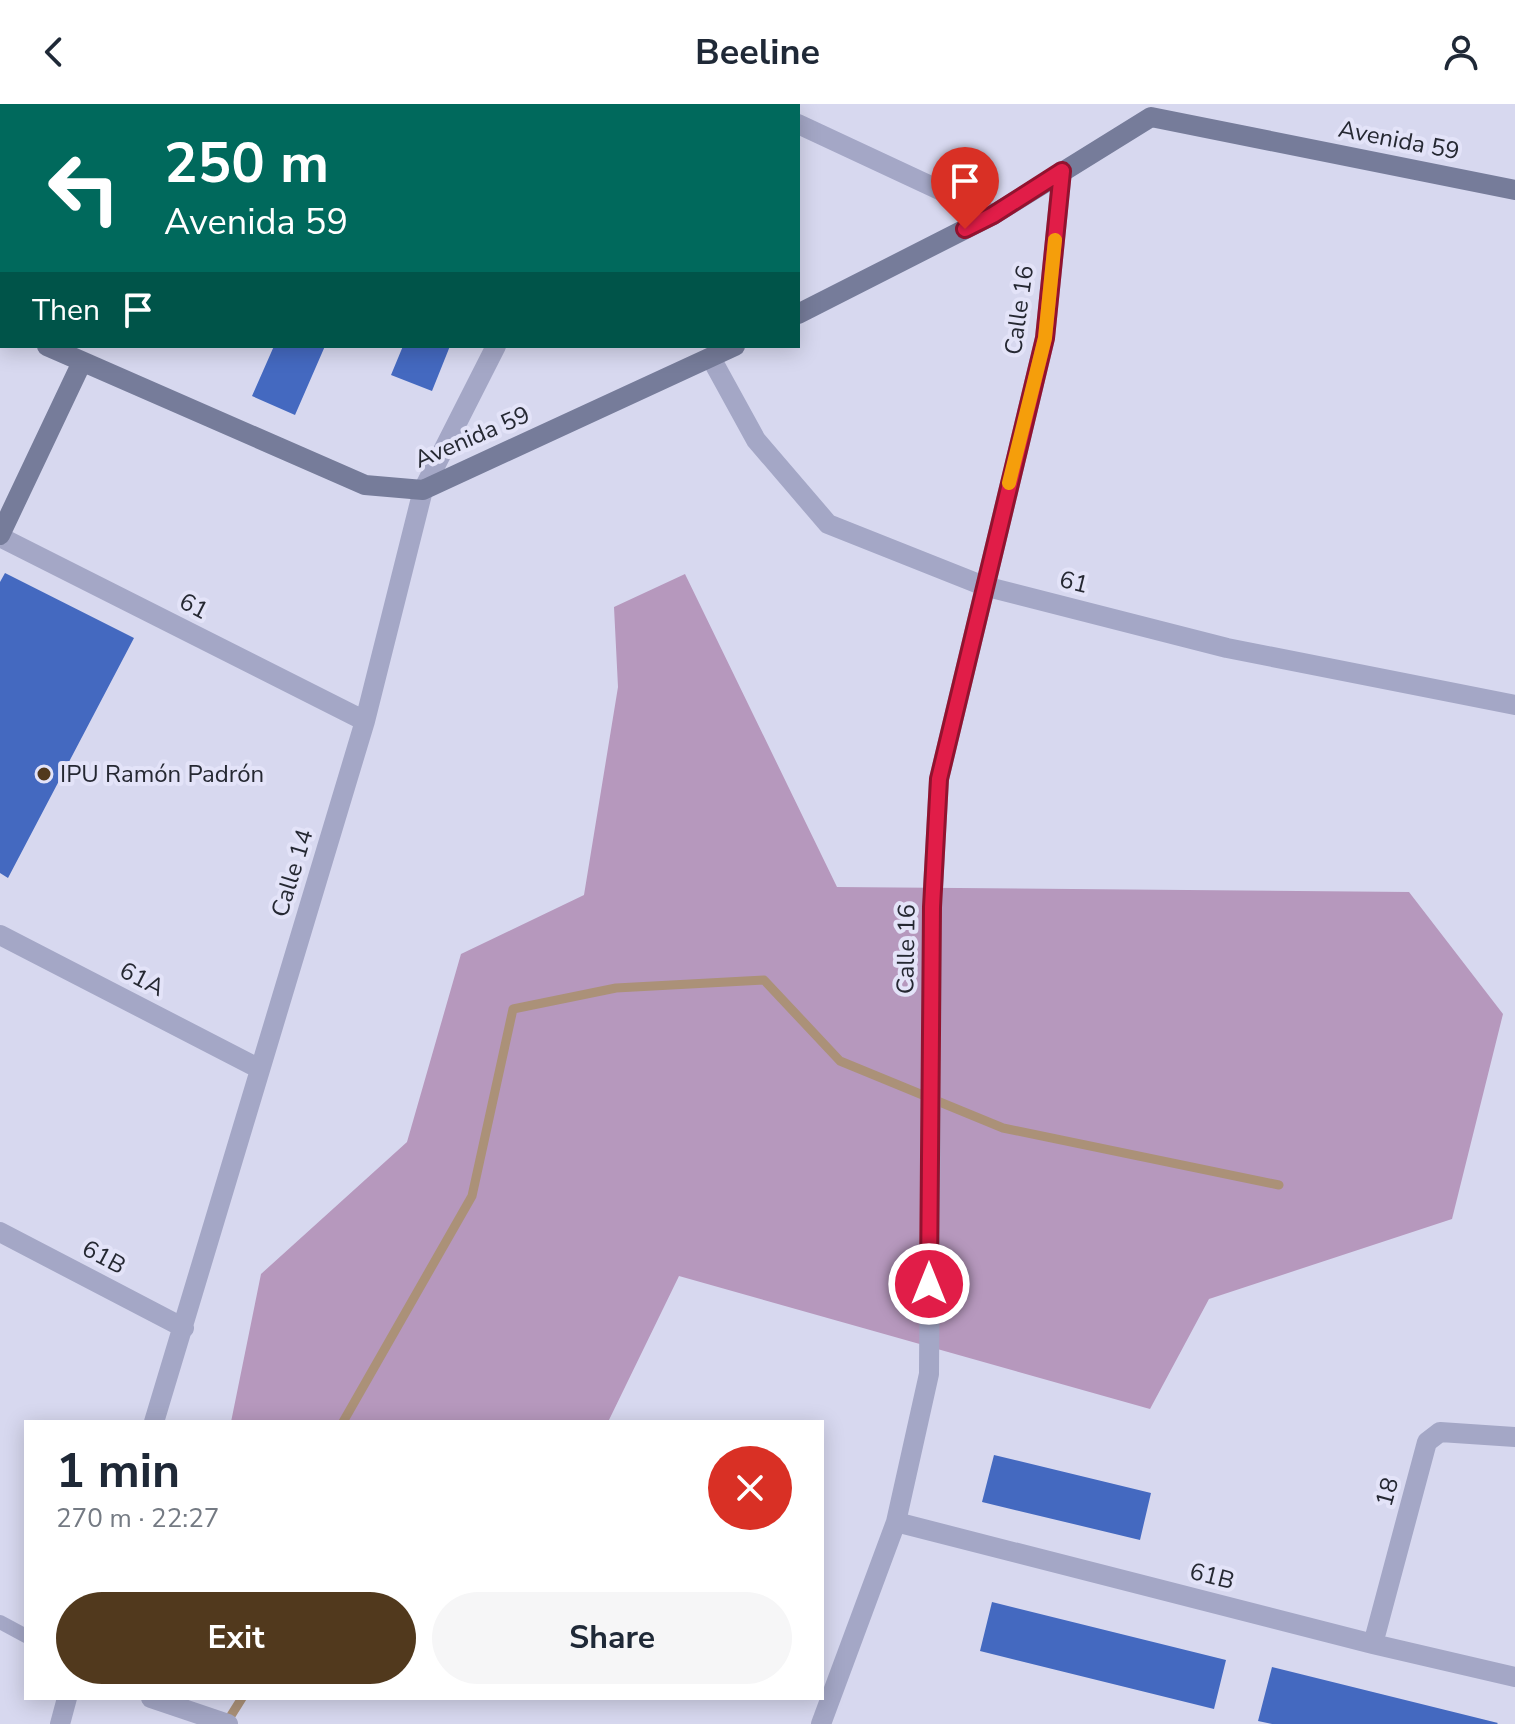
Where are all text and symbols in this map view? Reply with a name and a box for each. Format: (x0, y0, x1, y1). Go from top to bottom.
text: Beeline (695, 28, 820, 77)
icon: back (32, 30, 76, 74)
icon: person (1439, 30, 1483, 74)
street label: Avenida 59 (1336, 113, 1462, 167)
text: 250 m (164, 125, 329, 202)
icon: left (32, 136, 136, 240)
pin (931, 147, 999, 229)
icon: arrive (943, 159, 987, 203)
text: Avenida 59 (164, 198, 348, 247)
street label: Calle 16 (997, 263, 1041, 357)
icon: arrive (116, 288, 160, 332)
text: Then (32, 290, 100, 331)
street label: Avenida 59 (409, 398, 535, 476)
street label: 61 (1056, 563, 1092, 601)
street label: 61 (174, 585, 214, 627)
place label: IPU Ramón Padrón (60, 758, 264, 790)
marker: IPU Ramón Padrón (35, 765, 53, 783)
street label: Calle 14 (263, 825, 321, 921)
street label: Calle 16 (889, 904, 923, 994)
street label: 61A (114, 954, 170, 1004)
street label: 61B (77, 1232, 131, 1282)
position arrow (887, 1242, 971, 1326)
text: 1 min (56, 1438, 180, 1504)
button: close (708, 1446, 792, 1530)
street label: 18 (1368, 1474, 1406, 1510)
text: 270 m · 22:27 (56, 1501, 219, 1536)
street label: 61B (1186, 1555, 1238, 1597)
button: Exit (56, 1592, 416, 1684)
button: Share (432, 1592, 792, 1684)

